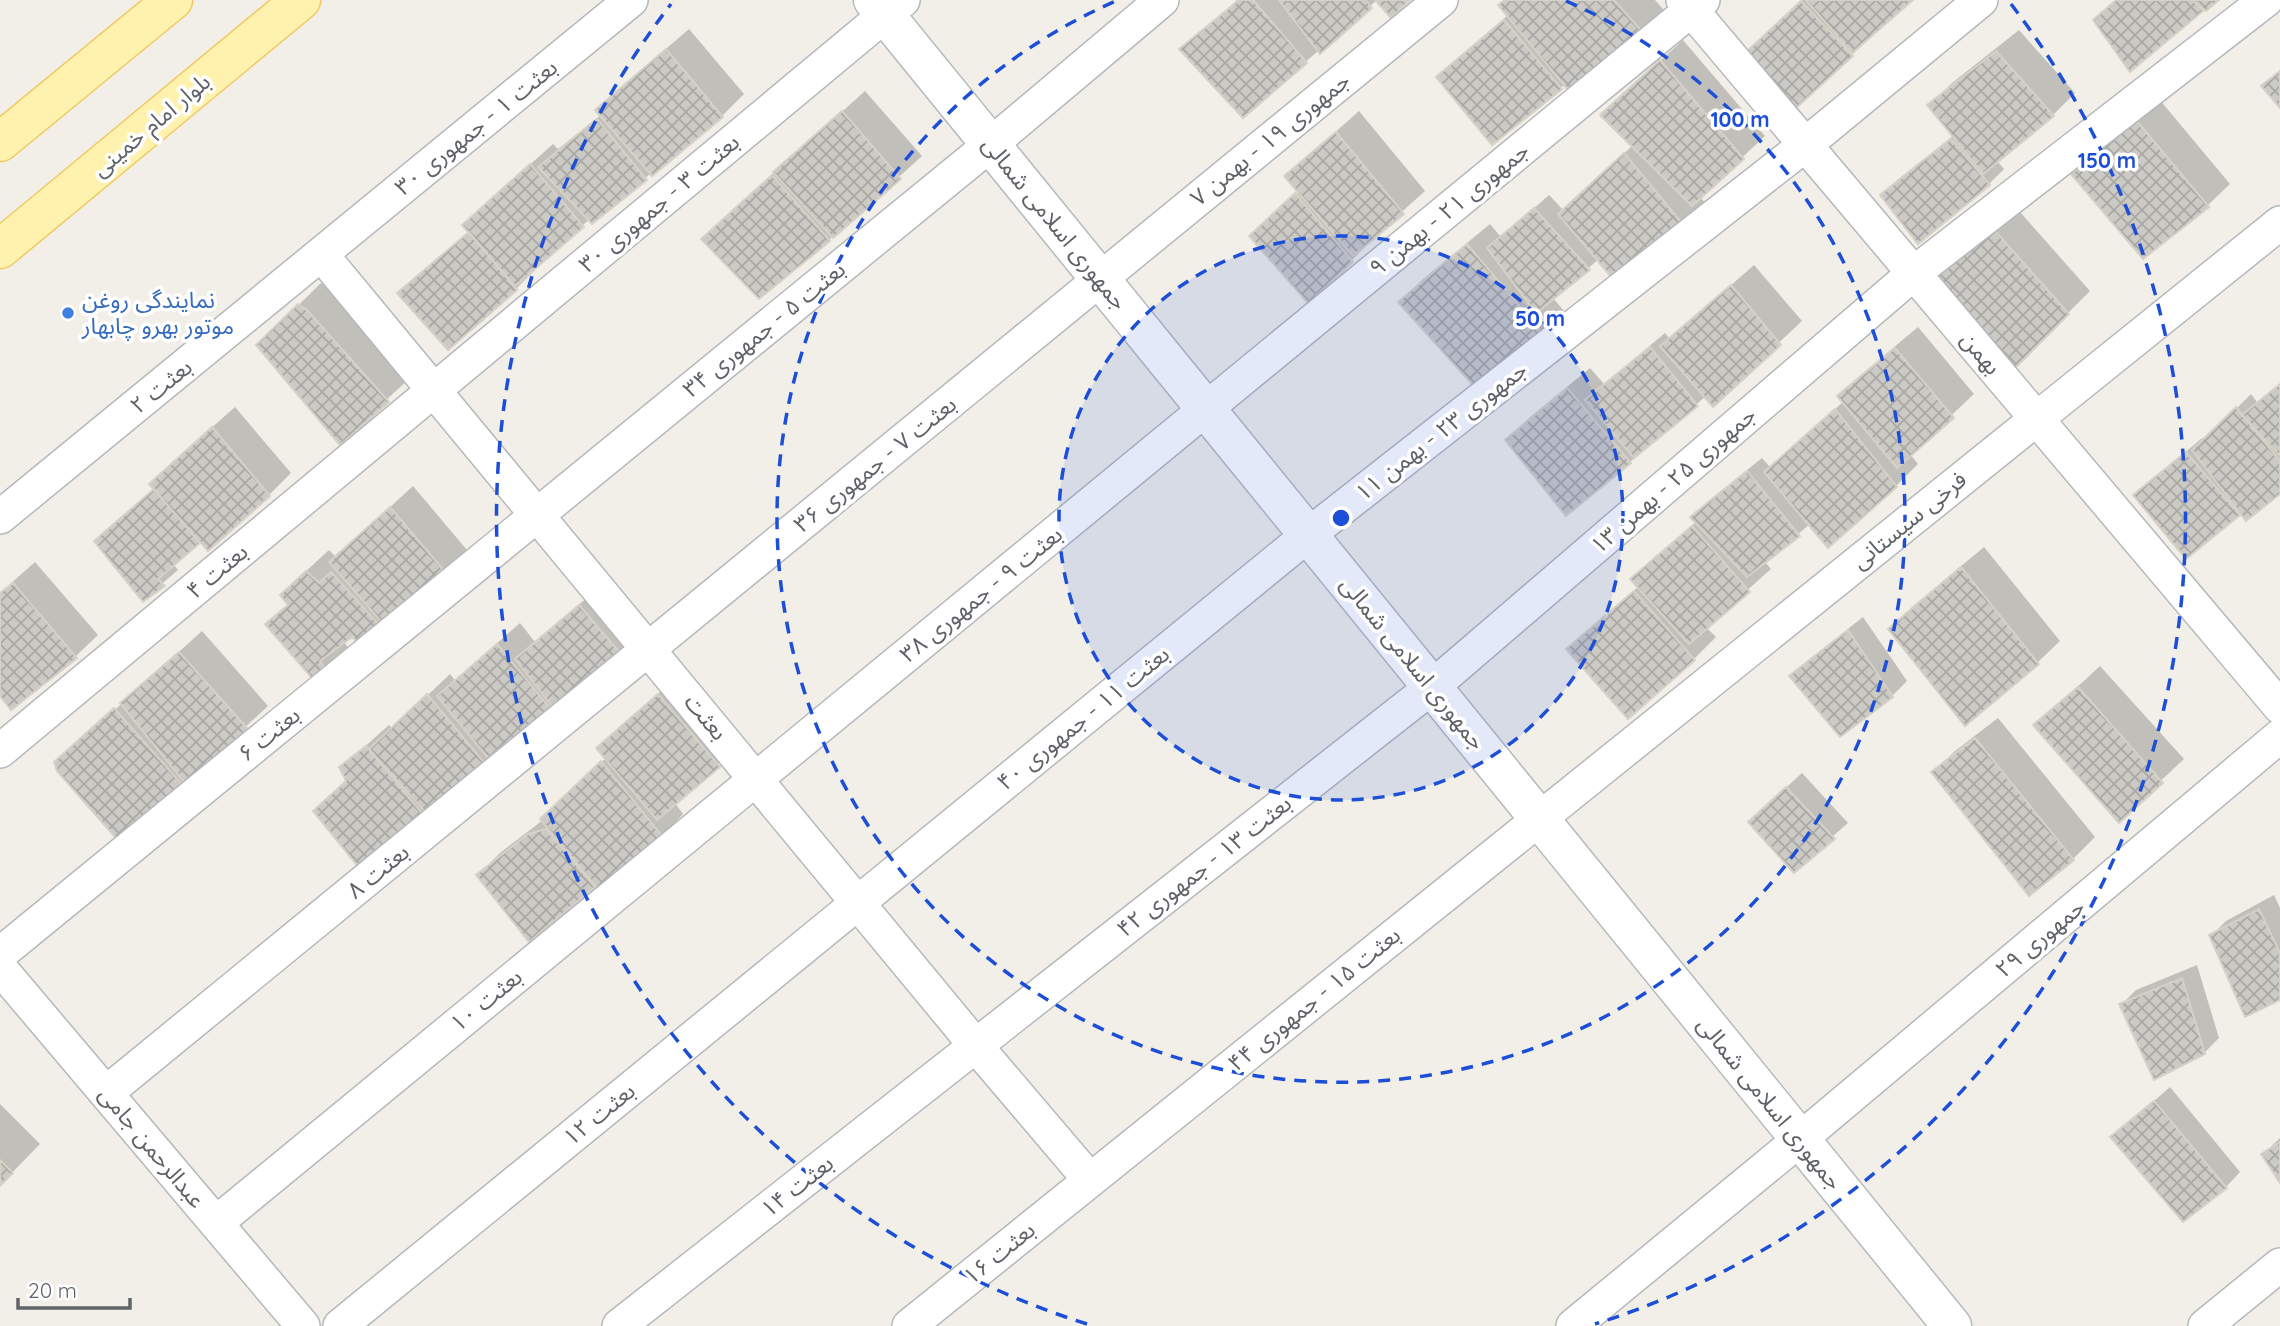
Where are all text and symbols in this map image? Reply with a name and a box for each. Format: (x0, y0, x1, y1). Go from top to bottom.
street label: بعثت ۱ - جمهوری ۳۰ (389, 52, 563, 201)
street label: جمهوری ۱۹ - بهمن ۷ (1184, 65, 1355, 212)
street label: بلوار امام خمینی (85, 67, 219, 186)
text: 100 m (1710, 106, 1770, 132)
street label: بعثت ۳ - جمهوری ۳۰ (572, 127, 745, 278)
street label: جمهوری اسلامی شمالی (976, 130, 1134, 315)
street label: جمهوری ۲۱ - بهمن ۹ (1363, 135, 1534, 282)
text: 150 m (2078, 147, 2136, 173)
street label: بعثت ۵ - جمهوری ۳۴ (677, 254, 851, 403)
place label: نمایندگی روغن موتور بهرو چابهار (81, 285, 234, 341)
marker: نمایندگی روغن موتور بهرو چابهار (60, 305, 76, 321)
text: 50 m (1515, 305, 1565, 331)
street label: بهمن (1955, 325, 2008, 380)
street label: بعثت ۲ (124, 352, 198, 419)
street label: جمهوری ۲۳ - بهمن ۱۱ (1349, 355, 1532, 507)
street label: بعثت ۷ - جمهوری ۳۶ (788, 389, 962, 538)
street label: جمهوری ۲۵ - بهمن ۱۳ (1584, 400, 1761, 559)
street label: فرخی سیستانی (1845, 464, 1972, 575)
centre of rings (1329, 506, 1353, 530)
street label: بعثت ۹ - جمهوری ۳۸ (894, 519, 1068, 668)
street label: بعثت ۴ (180, 537, 253, 605)
street label: جمهوری اسلامی شمالی (1334, 570, 1492, 755)
street label: بعثت ۱۱ - جمهوری ۴۰ (990, 639, 1175, 796)
street label: بعثت (679, 687, 734, 746)
street label: بعثت ۶ (232, 700, 306, 767)
street label: بعثت ۱۳ - جمهوری ۴۲ (1110, 788, 1297, 943)
street label: بعثت ۸ (341, 837, 415, 904)
street label: جمهوری ۲۹ (1989, 892, 2090, 983)
street label: بعثت ۱۵ - جمهوری ۴۴ (1221, 920, 1406, 1077)
street label: بعثت ۱۰ (444, 962, 528, 1037)
street label: جمهوری اسلامی شمالی (1691, 1010, 1849, 1195)
street label: بعثت ۱۲ (557, 1076, 641, 1151)
street label: عبدالرحمن جامی (93, 1080, 212, 1214)
street label: بعثت ۱۴ (754, 1148, 839, 1223)
street label: بعثت ۱۶ (957, 1215, 1041, 1290)
scale bar (18, 1266, 130, 1310)
text: 20 m (28, 1277, 77, 1303)

